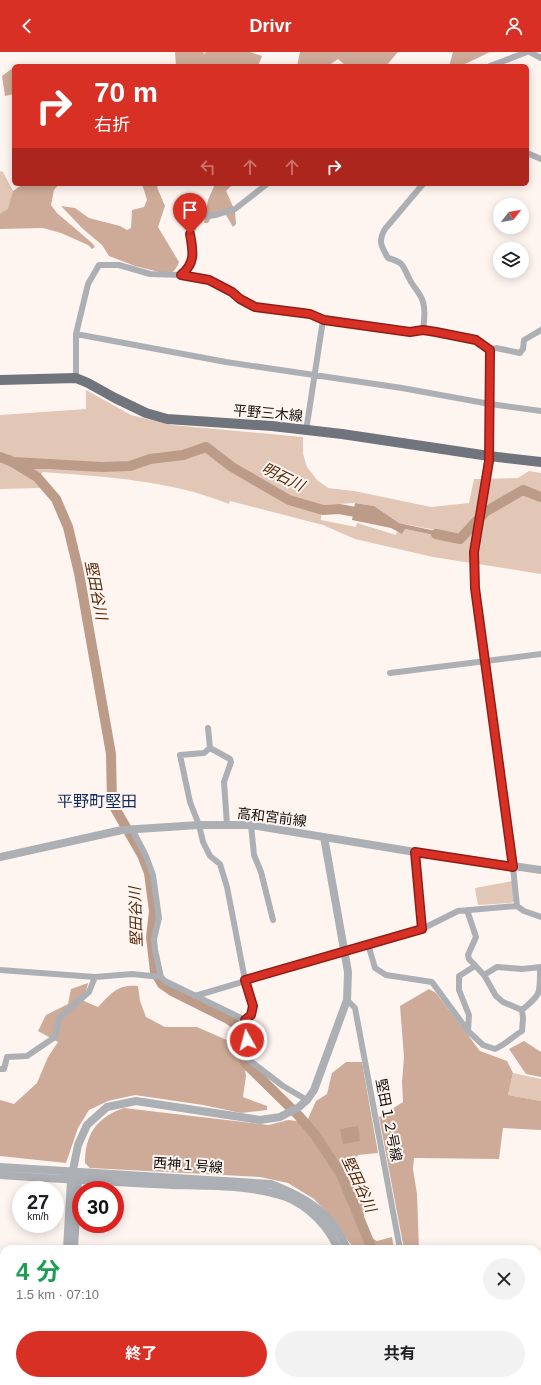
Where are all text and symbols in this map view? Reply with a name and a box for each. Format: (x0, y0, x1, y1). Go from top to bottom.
icon: back (16, 15, 38, 37)
icon: person (503, 15, 525, 37)
text: Drivr (249, 16, 292, 36)
text: 70 m (94, 77, 158, 108)
icon: right (28, 80, 80, 132)
text: 右折 (94, 115, 130, 135)
icon: left (197, 156, 219, 178)
icon: ahead (239, 156, 261, 178)
icon: ahead (281, 156, 303, 178)
icon: right (323, 156, 345, 178)
pin (173, 193, 207, 234)
north arrow (493, 198, 529, 234)
map controls (493, 198, 529, 278)
icon: arrive (179, 199, 201, 221)
button: layers (493, 242, 529, 278)
street label: 平野三木線 (232, 402, 304, 424)
water label: 明石川 (259, 459, 309, 495)
water label: 堅田谷川 (82, 559, 111, 623)
district label: 平野町堅田 (57, 793, 137, 810)
street label: 高和宮前線 (236, 805, 308, 829)
water label: 堅田谷川 (126, 885, 145, 947)
position arrow (226, 1019, 268, 1061)
street label: 堅田１２号線 (373, 1077, 405, 1163)
water label: 堅田谷川 (339, 1153, 381, 1216)
street label: 西神１号線 (153, 1155, 223, 1175)
speed limit sign: 30 (72, 1181, 124, 1233)
text: 27 (27, 1191, 49, 1213)
text: km/h (27, 1211, 49, 1222)
text: 4 分 (16, 1258, 60, 1285)
button: close (483, 1258, 525, 1300)
text: 1.5 km · 07:10 (16, 1287, 99, 1302)
button: 終了 (16, 1331, 267, 1377)
button: 共有 (275, 1331, 525, 1377)

